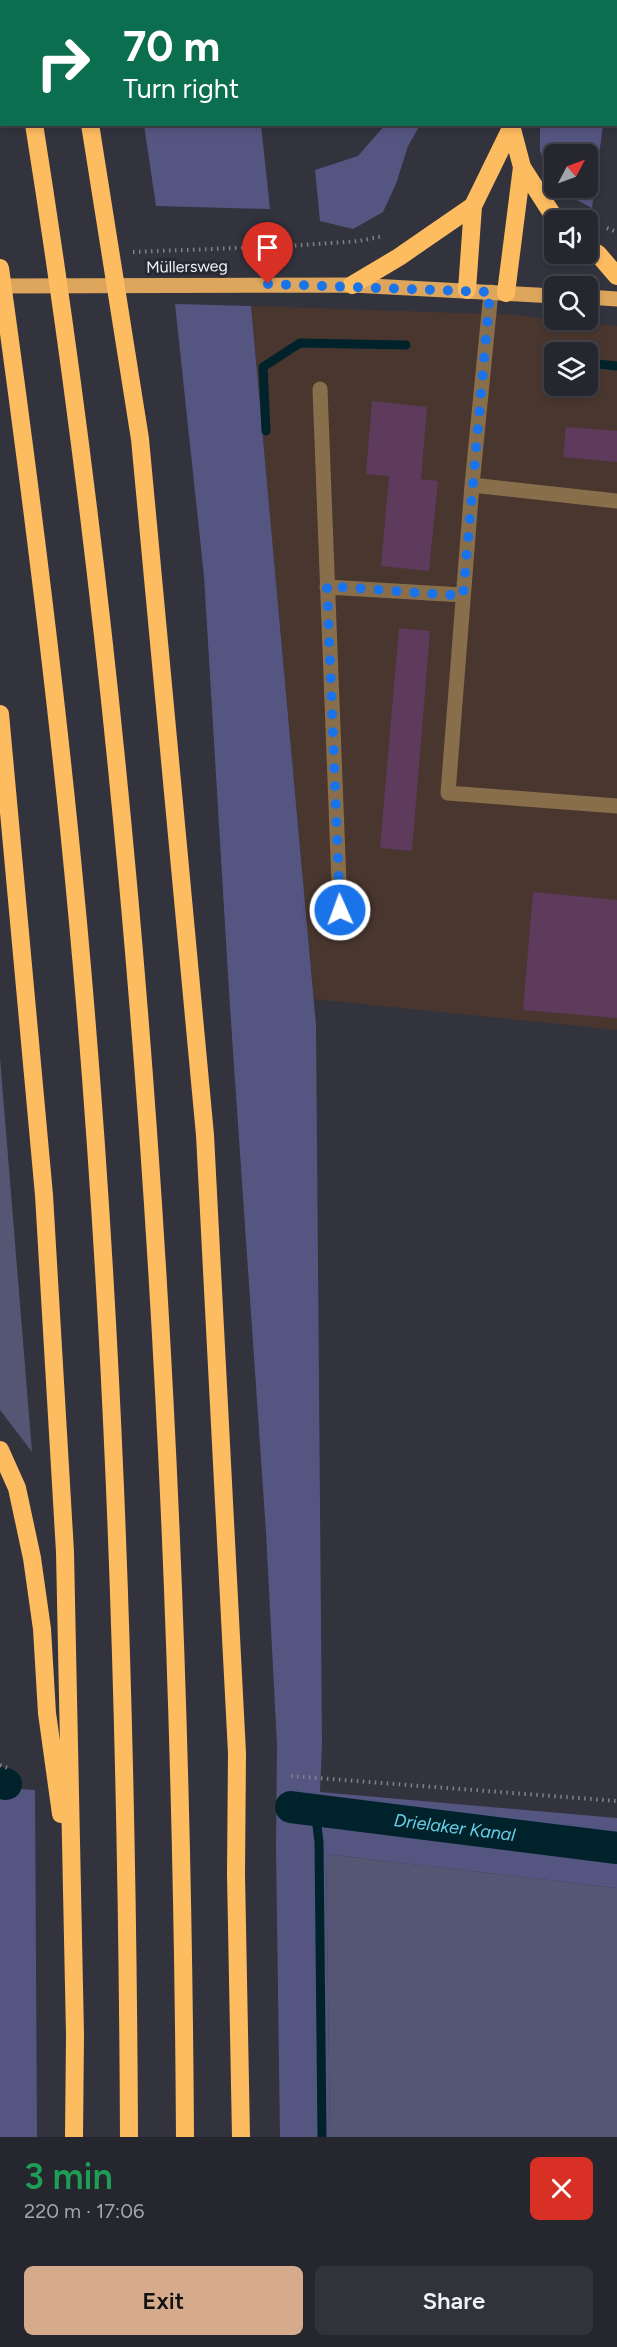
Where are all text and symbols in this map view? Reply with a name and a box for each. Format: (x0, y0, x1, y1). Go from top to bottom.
text: 70 m (123, 21, 220, 72)
icon: right (24, 24, 102, 102)
text: Turn right (123, 72, 239, 105)
north arrow (544, 144, 598, 198)
map controls (544, 144, 598, 396)
button: sound (544, 210, 598, 264)
pin (242, 222, 293, 284)
icon: arrive (251, 231, 284, 264)
street label: Müllersweg (146, 256, 228, 277)
button: search (544, 276, 598, 330)
button: layers (544, 342, 598, 396)
position arrow (308, 878, 372, 942)
water label: Drielaker Kanal (393, 1809, 518, 1846)
text: 3 min (24, 2155, 113, 2198)
button: close (530, 2157, 593, 2220)
text: 220 m · 17:06 (24, 2199, 144, 2223)
button: Exit (24, 2266, 303, 2335)
button: Share (315, 2266, 593, 2335)

